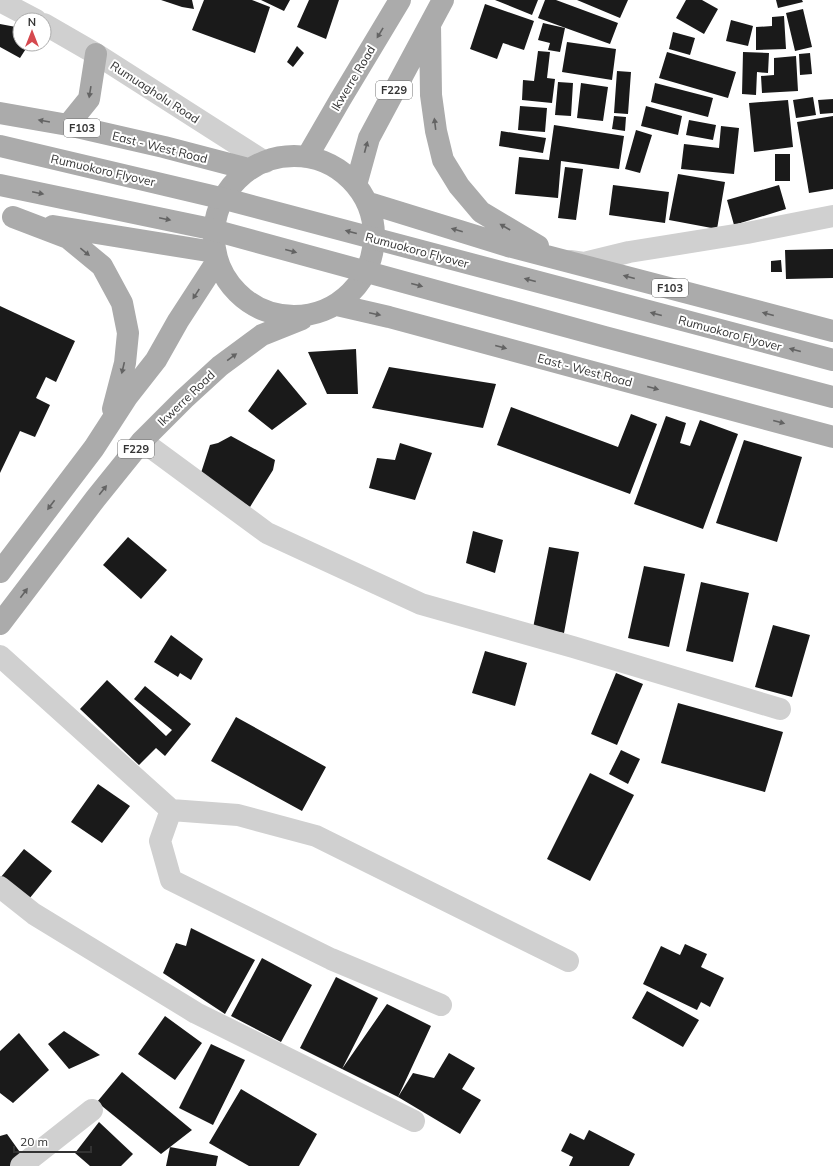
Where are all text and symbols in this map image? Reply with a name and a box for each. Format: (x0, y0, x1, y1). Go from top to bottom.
north arrow (12, 12, 52, 52)
text: N (28, 15, 36, 29)
one-way arrow (376, 27, 383, 39)
street label: Ikwerre Road (328, 43, 378, 113)
street label: Rumuagholu Road (108, 58, 202, 126)
road number: F229 (376, 81, 412, 99)
one-way arrow (87, 86, 93, 98)
one-way arrow (38, 117, 50, 123)
one-way arrow (432, 118, 438, 130)
road number: F103 (64, 119, 100, 137)
street label: East - West Road (111, 128, 209, 166)
one-way arrow (363, 141, 369, 153)
street label: Rumuokoro Flyover (49, 151, 157, 189)
one-way arrow (32, 190, 44, 196)
one-way arrow (159, 217, 172, 223)
one-way arrow (499, 223, 511, 230)
one-way arrow (451, 227, 463, 233)
one-way arrow (344, 229, 357, 235)
street label: Rumuokoro Flyover (364, 229, 471, 271)
one-way arrow (79, 248, 90, 257)
one-way arrow (286, 248, 298, 254)
one-way arrow (623, 274, 635, 280)
one-way arrow (524, 277, 537, 283)
road number: F103 (652, 279, 688, 297)
one-way arrow (411, 283, 423, 289)
one-way arrow (192, 288, 199, 300)
one-way arrow (762, 310, 774, 316)
one-way arrow (369, 311, 381, 317)
one-way arrow (650, 311, 662, 317)
street label: Rumuokoro Flyover (677, 312, 784, 354)
one-way arrow (495, 344, 507, 350)
one-way arrow (789, 347, 801, 353)
street label: East - West Road (536, 350, 634, 390)
one-way arrow (227, 353, 238, 361)
one-way arrow (120, 362, 126, 374)
street label: Ikwerre Road (154, 367, 218, 429)
one-way arrow (647, 385, 659, 391)
one-way arrow (773, 419, 785, 425)
road number: F229 (118, 440, 154, 458)
one-way arrow (98, 484, 107, 495)
one-way arrow (47, 499, 55, 510)
one-way arrow (19, 587, 28, 598)
scale bar (14, 1128, 91, 1154)
text: 20 m (20, 1134, 48, 1149)

